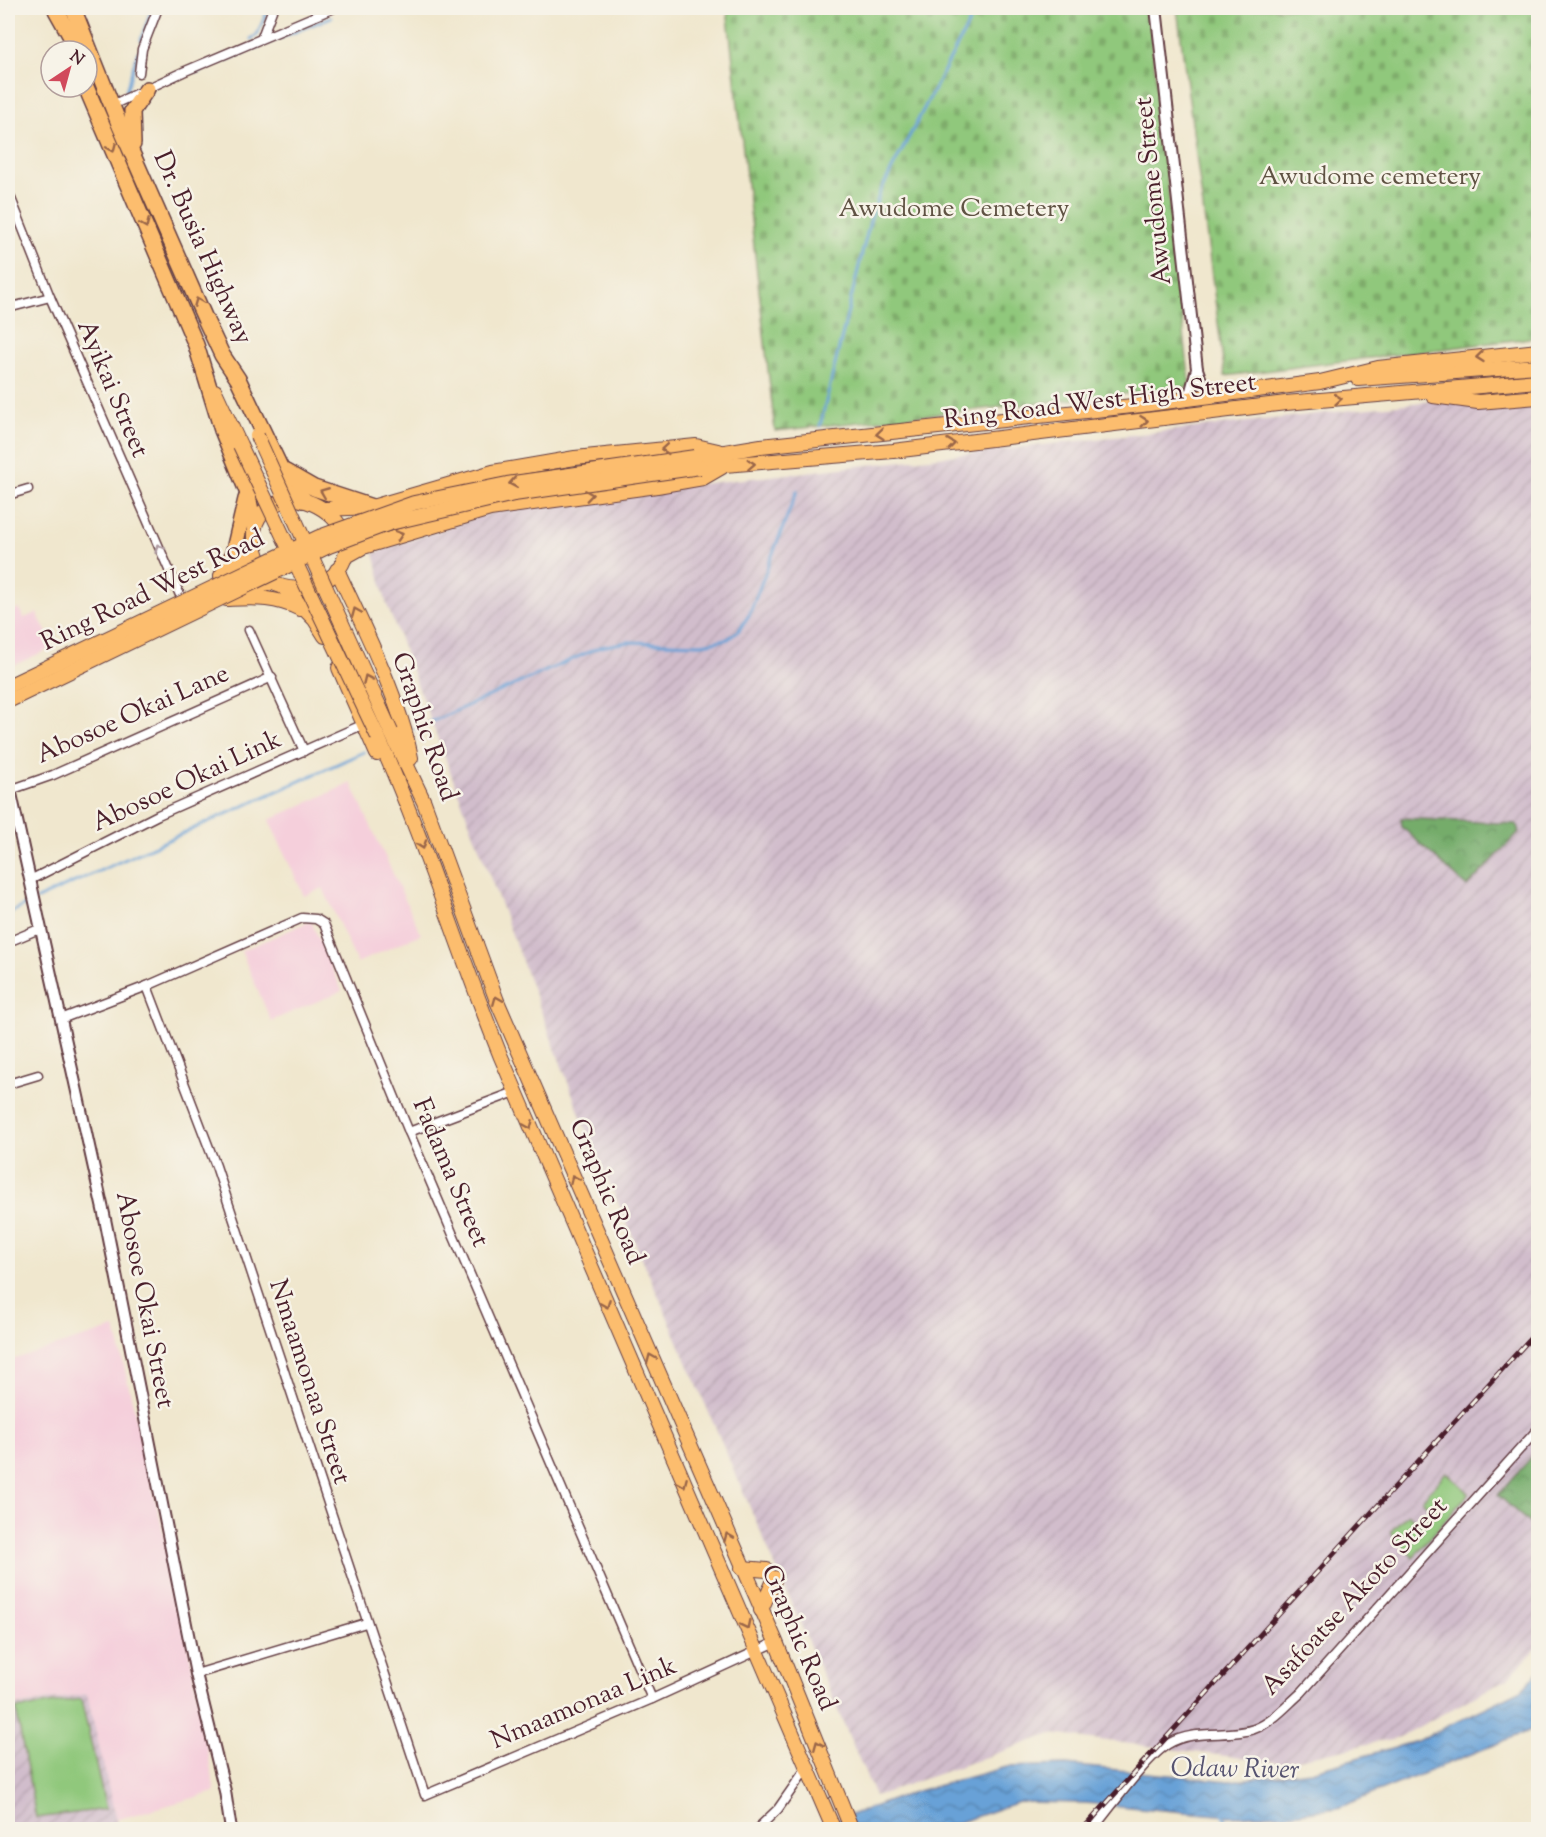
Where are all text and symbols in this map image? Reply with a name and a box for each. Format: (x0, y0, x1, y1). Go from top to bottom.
north arrow (39, 39, 99, 99)
text: N (64, 46, 88, 72)
street label: Awudome Street (1126, 95, 1182, 287)
one-way arrow (105, 142, 117, 153)
street label: Dr. Busia Highway (143, 145, 261, 351)
park label: Awudome cemetery (1259, 159, 1481, 196)
park label: Awudome Cemetery (839, 191, 1070, 228)
one-way arrow (138, 218, 150, 229)
one-way arrow (193, 297, 205, 308)
street label: Ayikai Street (66, 314, 158, 464)
one-way arrow (1476, 350, 1485, 363)
street label: Ring Road West High Street (941, 364, 1259, 440)
one-way arrow (1333, 393, 1343, 406)
one-way arrow (1140, 415, 1149, 428)
one-way arrow (876, 427, 885, 440)
one-way arrow (946, 438, 955, 450)
one-way arrow (661, 442, 670, 455)
one-way arrow (746, 457, 755, 470)
one-way arrow (508, 476, 517, 488)
one-way arrow (319, 487, 330, 499)
one-way arrow (584, 490, 593, 502)
street label: Ring Road West Road (35, 521, 271, 661)
one-way arrow (393, 530, 403, 543)
one-way arrow (155, 544, 167, 555)
one-way arrow (351, 608, 363, 619)
street label: Graphic Road (381, 648, 467, 807)
street label: Abosoe Okai Lane (31, 656, 235, 774)
one-way arrow (363, 674, 375, 685)
street label: Abosoe Okai Link (86, 722, 288, 842)
one-way arrow (415, 839, 428, 850)
one-way arrow (492, 995, 504, 1006)
street label: Fadama Street (402, 1093, 498, 1253)
street label: Graphic Road (559, 1113, 653, 1271)
one-way arrow (522, 1118, 534, 1129)
one-way arrow (569, 1174, 581, 1185)
street label: Abosoe Okai Street (105, 1189, 183, 1412)
street label: Nmaamonaa Street (258, 1275, 360, 1489)
one-way arrow (599, 1298, 611, 1309)
one-way arrow (646, 1353, 658, 1364)
one-way arrow (676, 1477, 688, 1488)
street label: Asafoatse Akoto Street (1253, 1490, 1457, 1704)
one-way arrow (723, 1533, 735, 1544)
street label: Graphic Road (751, 1559, 845, 1717)
one-way arrow (739, 1619, 751, 1630)
street label: Nmaamonaa Link (485, 1648, 683, 1760)
one-way arrow (813, 1740, 825, 1751)
water label: Odaw River (1170, 1749, 1300, 1791)

